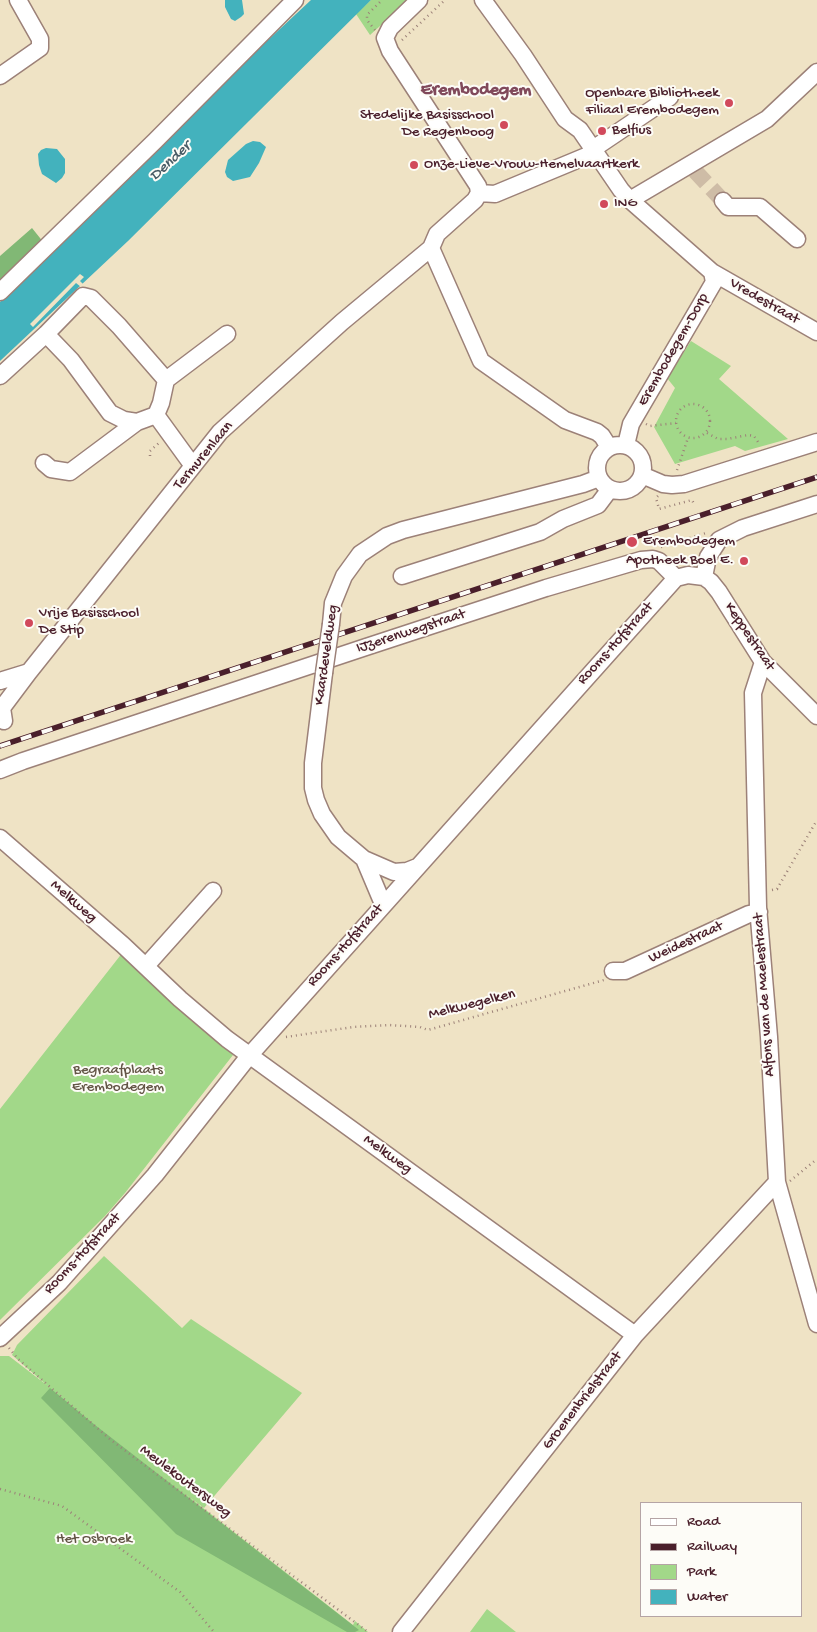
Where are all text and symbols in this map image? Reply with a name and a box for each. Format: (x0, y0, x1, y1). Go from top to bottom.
district label: Erembodegem (421, 80, 531, 102)
place label: Openbare Bibliotheek Filiaal Erembodegem (585, 85, 719, 120)
marker: Openbare Bibliotheek Filiaal Erembodegem (723, 97, 735, 109)
place label: Stedelijke Basisschool De Regenboog (360, 107, 494, 142)
marker: Stedelijke Basisschool De Regenboog (498, 119, 510, 131)
place label: Belfius (612, 122, 651, 140)
marker: Belfius (596, 125, 608, 137)
water label: Dender (146, 138, 196, 186)
place label: Onze-Lieve-Vrouw-Hemelvaartkerk (424, 156, 639, 174)
marker: Onze-Lieve-Vrouw-Hemelvaartkerk (408, 159, 420, 171)
place label: ING (614, 195, 637, 213)
marker: ING (598, 198, 610, 210)
street label: Vredestraat (726, 275, 802, 329)
street label: Erembodegem-Dorp (634, 290, 714, 410)
street label: Termurenlaan (170, 418, 238, 494)
place label: Erembodegem (643, 533, 735, 551)
marker: Erembodegem (625, 535, 639, 549)
place label: Apotheek Boel E. (626, 552, 734, 570)
marker: Apotheek Boel E. (738, 555, 750, 567)
street label: Rooms-Hofstraat (574, 599, 658, 689)
street label: Keppestraat (720, 600, 778, 674)
street label: Kaardeveldweg (311, 604, 343, 706)
place label: Vrije Basisschool De Stip (39, 605, 139, 640)
street label: IJzerenwegstraat (354, 606, 468, 658)
marker: Vrije Basisschool De Stip (23, 617, 35, 629)
street label: Melkweg (46, 877, 100, 927)
street label: Rooms-Hofstraat (304, 901, 388, 991)
street label: Alfons van de Maelestraat (750, 913, 780, 1077)
street label: Weidestraat (646, 918, 726, 968)
street label: Melkwegelken (427, 986, 517, 1024)
park label: Begraafplaats Erembodegem (72, 1062, 164, 1097)
street label: Melkweg (359, 1131, 415, 1179)
street label: Rooms-Hofstraat (41, 1209, 125, 1299)
street label: Groenenbrielstraat (539, 1348, 627, 1454)
street label: Meulekoutersweg (136, 1442, 234, 1522)
legend (640, 1502, 802, 1617)
text: Road (687, 1513, 720, 1531)
park label: Het Osbroek (56, 1531, 132, 1549)
text: Railway (687, 1538, 737, 1556)
text: Park (687, 1563, 716, 1581)
text: Water (687, 1588, 727, 1606)

